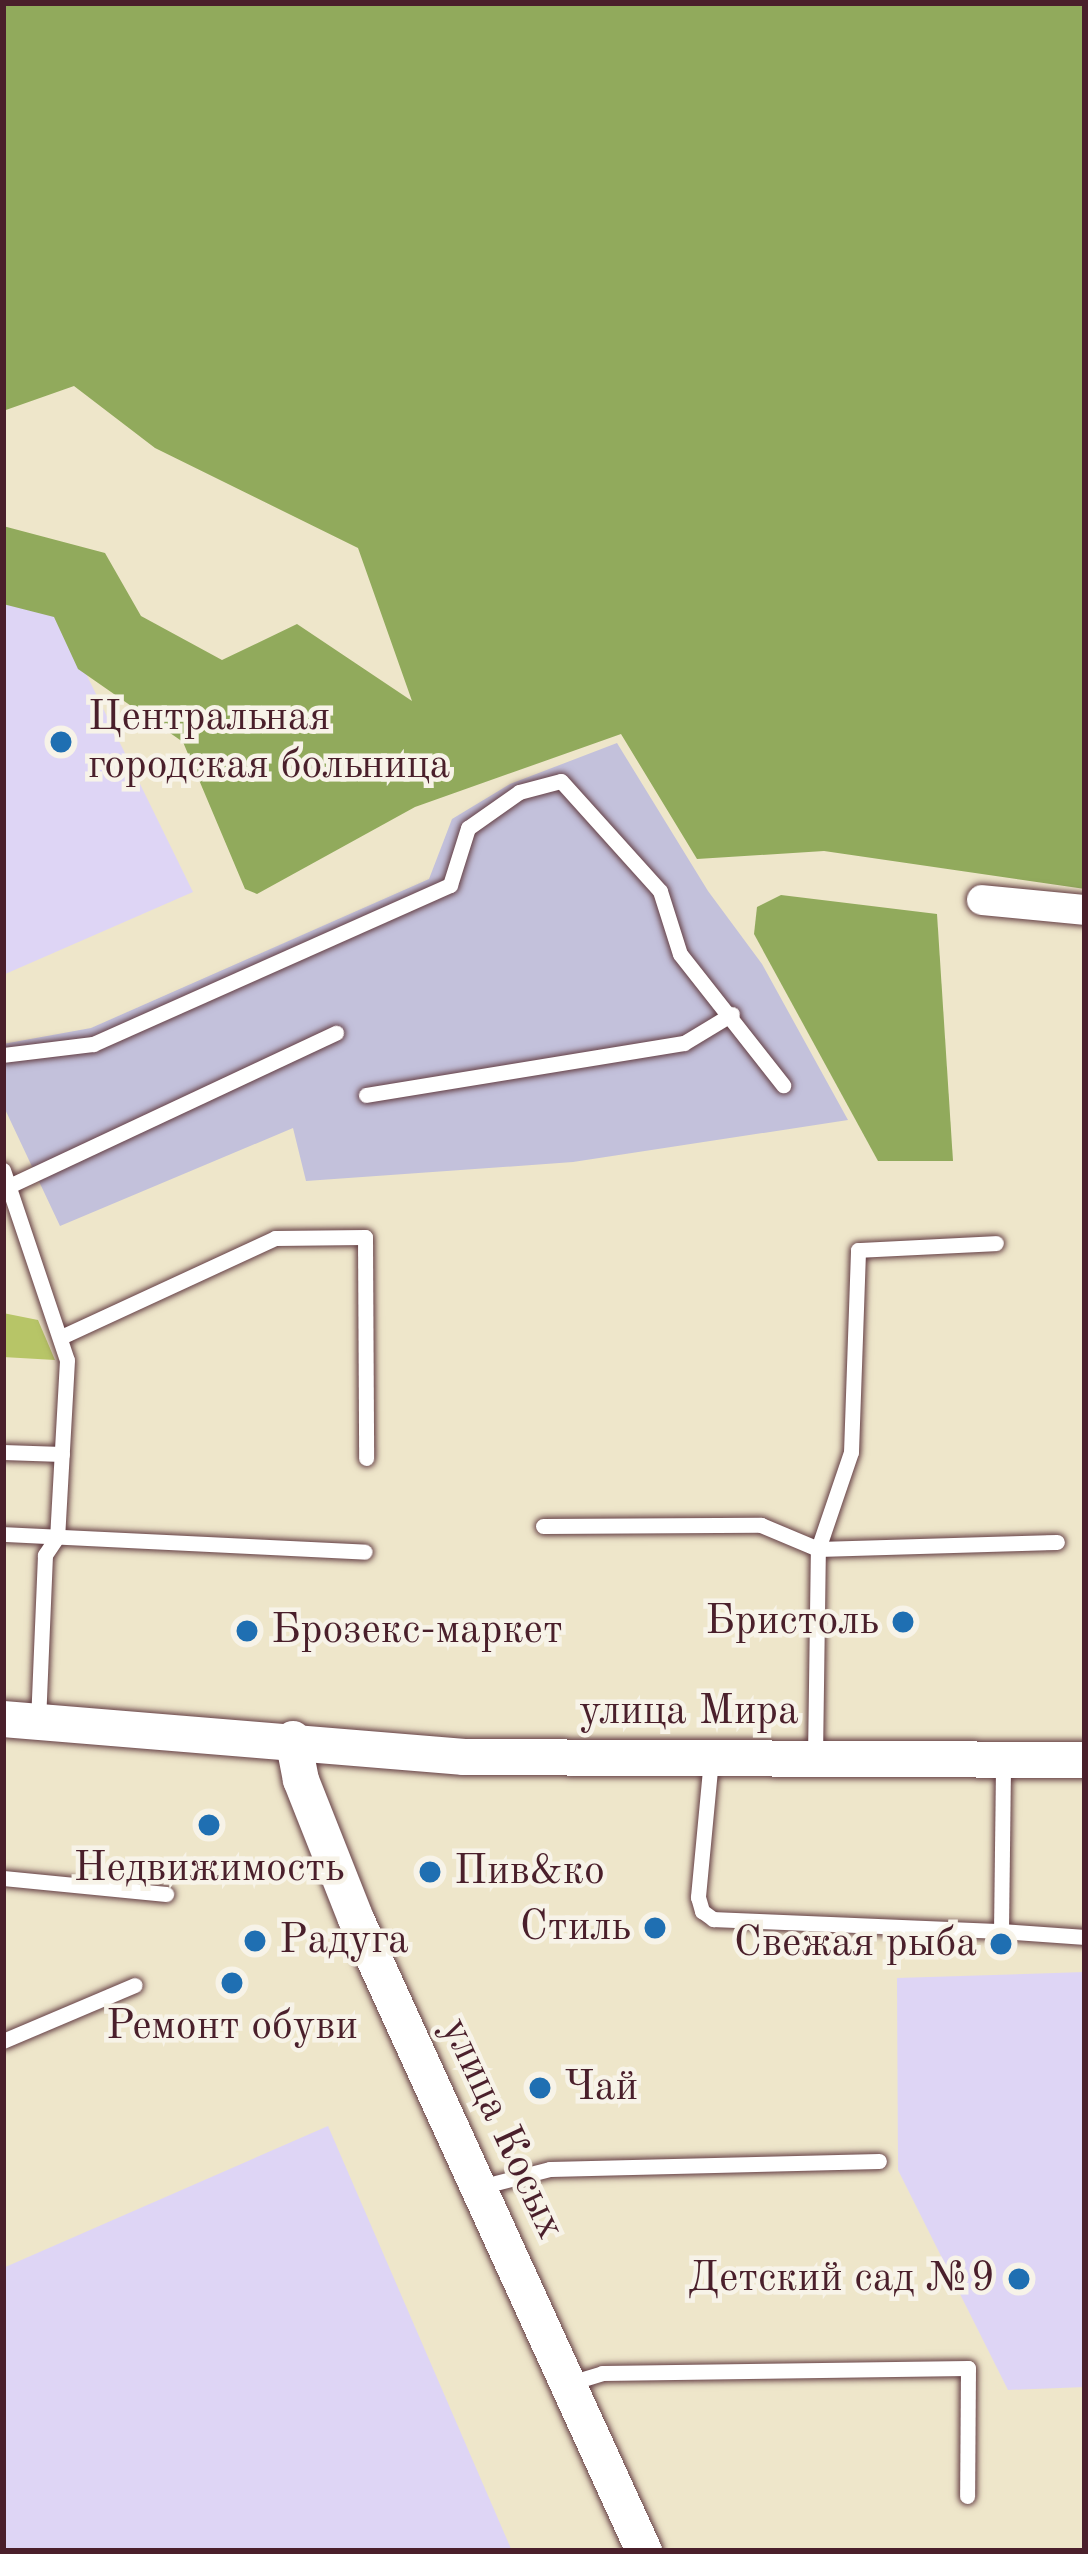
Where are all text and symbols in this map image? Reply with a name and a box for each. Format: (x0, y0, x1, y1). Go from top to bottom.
place label: Центральная городская больница (88, 693, 450, 792)
marker: Центральная городская больница (45, 726, 77, 758)
place label: Бристоль (705, 1597, 879, 1647)
place label: Брозекс-маркет (271, 1606, 563, 1656)
marker: Бристоль (890, 1609, 916, 1635)
marker: Брозекс-маркет (234, 1618, 260, 1644)
street label: улица Мира (579, 1687, 799, 1737)
marker: Недвижимость (196, 1812, 222, 1838)
place label: Недвижимость (73, 1844, 345, 1894)
place label: Пив&ко (454, 1847, 605, 1897)
marker: Пив&ко (417, 1859, 443, 1885)
place label: Стиль (520, 1903, 631, 1953)
marker: Стиль (642, 1915, 668, 1941)
place label: Радуга (279, 1916, 409, 1966)
place label: Свежая рыба (734, 1919, 977, 1969)
marker: Радуга (242, 1928, 268, 1954)
marker: Свежая рыба (988, 1931, 1014, 1957)
marker: Ремонт обуви (219, 1970, 245, 1996)
place label: Ремонт обуви (106, 2002, 358, 2052)
street label: улица Косых (429, 2010, 575, 2248)
place label: Чай (564, 2063, 638, 2113)
marker: Чай (527, 2075, 553, 2101)
place label: Детский сад №9 (688, 2254, 995, 2304)
marker: Детский сад №9 (1006, 2266, 1032, 2292)

